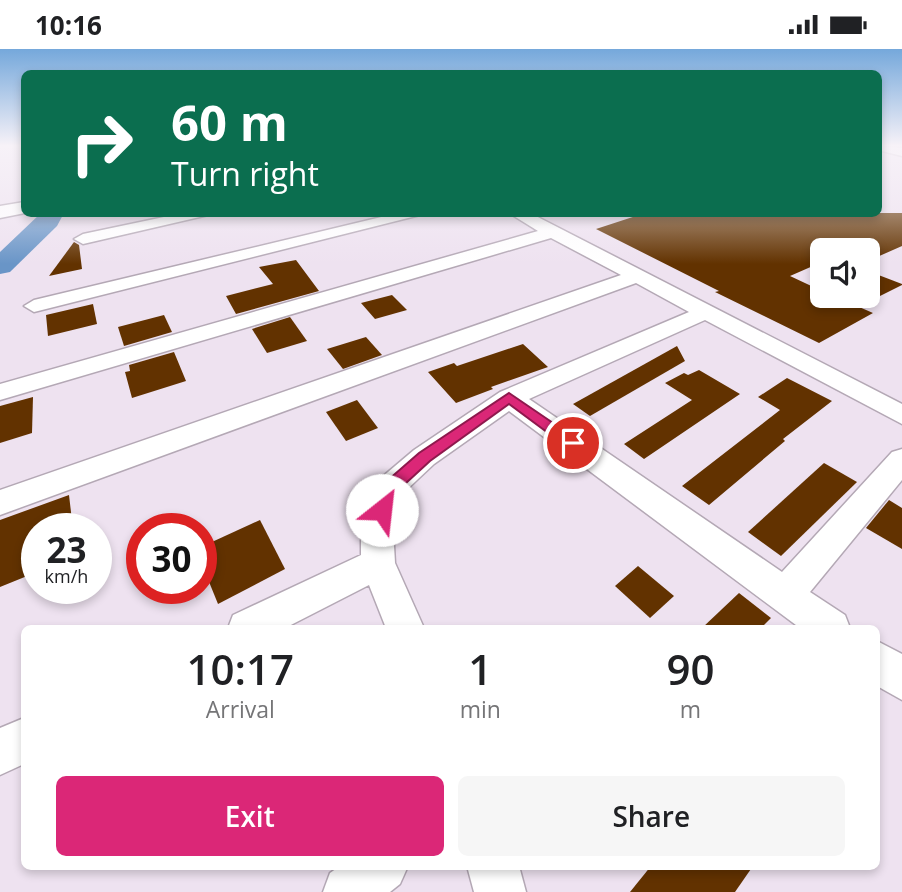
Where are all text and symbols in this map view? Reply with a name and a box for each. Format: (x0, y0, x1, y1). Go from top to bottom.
text: 10:16 (35, 7, 102, 43)
text: 60 m (171, 89, 288, 155)
icon: right (56, 98, 147, 189)
text: Turn right (171, 152, 319, 195)
map controls (810, 238, 880, 308)
button: sound (810, 238, 880, 308)
pin (543, 413, 603, 473)
icon: arrive (554, 424, 592, 462)
position arrow (345, 473, 419, 547)
speed limit sign: 30 (126, 513, 217, 604)
text: 23 (46, 526, 87, 573)
text: km/h (45, 564, 88, 588)
text: 10:17 (187, 640, 294, 697)
text: 1 (468, 640, 492, 697)
text: 90 (666, 640, 714, 697)
text: Arrival (206, 693, 275, 725)
text: min (460, 693, 501, 725)
text: m (680, 693, 701, 725)
button: Exit (56, 776, 444, 856)
button: Share (458, 776, 845, 856)

